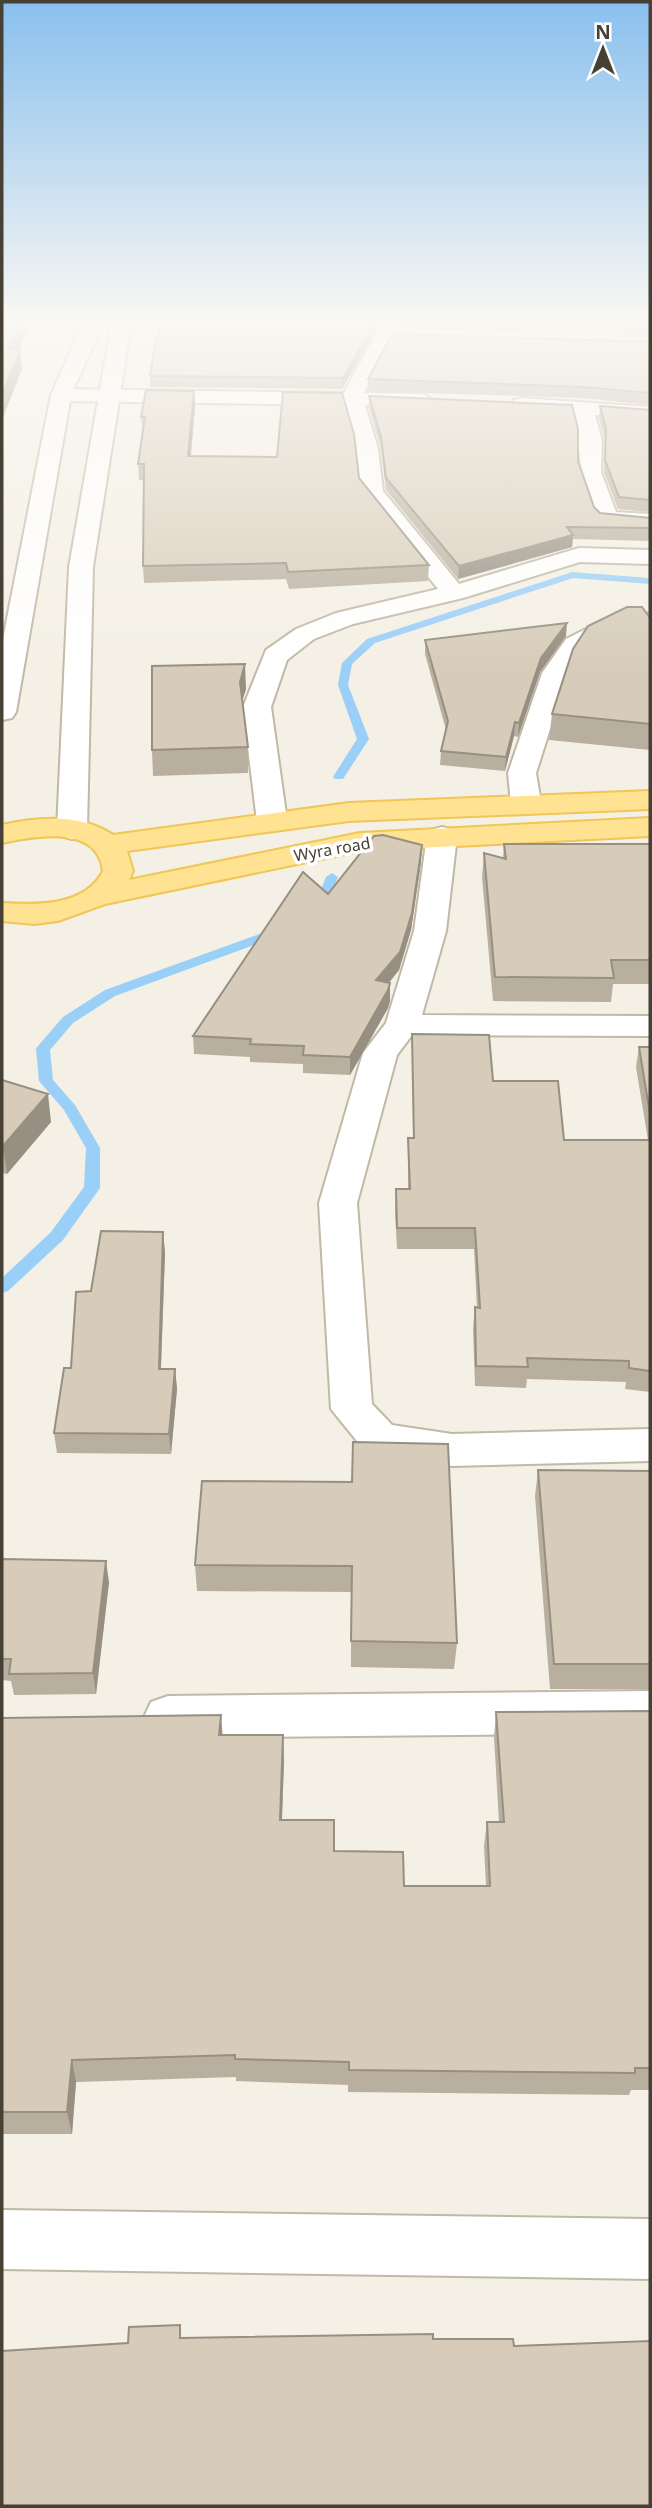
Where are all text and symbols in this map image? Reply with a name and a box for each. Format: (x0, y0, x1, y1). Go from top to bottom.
north arrow (568, 14, 638, 84)
text: N (595, 19, 611, 45)
street label: Wyra road (292, 831, 372, 867)

